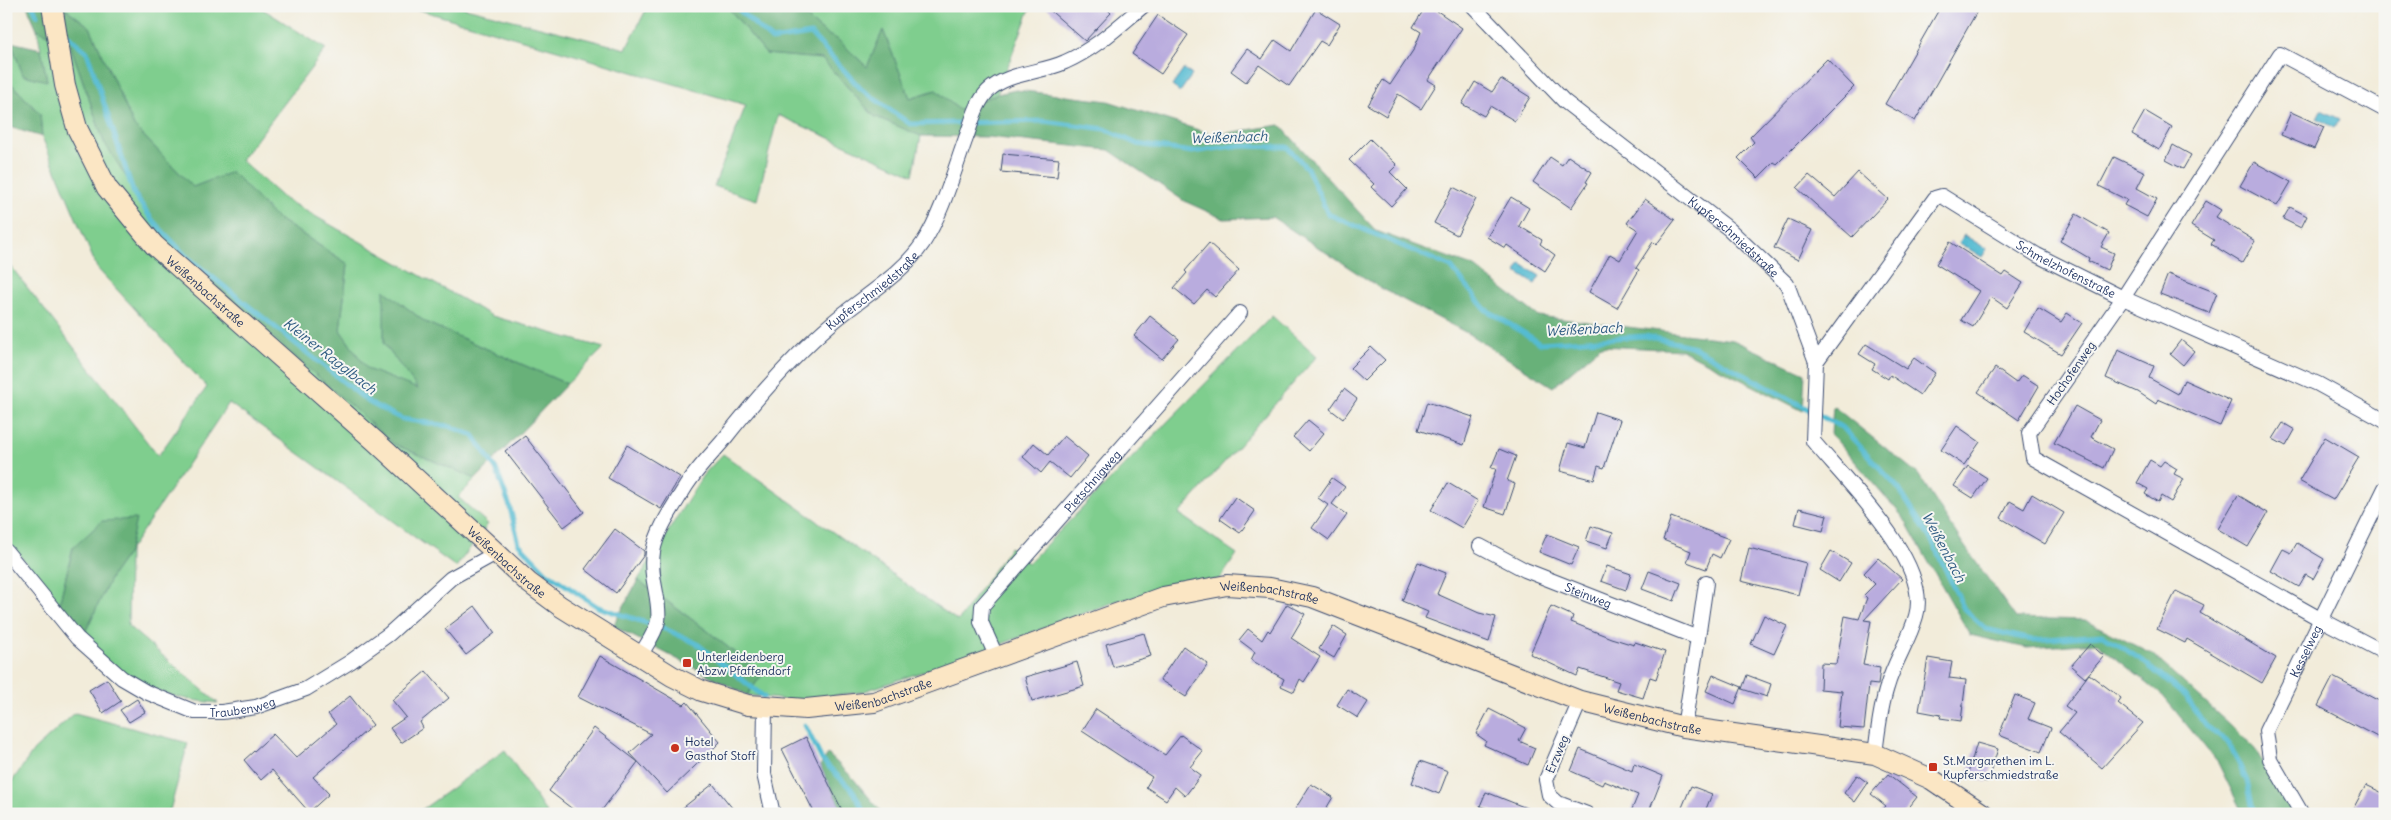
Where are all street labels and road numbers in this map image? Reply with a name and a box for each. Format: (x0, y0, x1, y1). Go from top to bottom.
street label: Kupferschmiedstraße (1686, 193, 1782, 280)
street label: Schmelzhofenstraße (2014, 237, 2118, 301)
street label: Kupferschmiedstraße (822, 248, 921, 333)
street label: Weißenbachstraße (163, 252, 248, 330)
street label: Hochofenweg (2043, 338, 2099, 408)
street label: Pietschnigweg (1061, 447, 1123, 515)
street label: Weißenbachstraße (465, 523, 549, 601)
street label: Weißenbachstraße (1219, 577, 1321, 607)
street label: Steinweg (1563, 579, 1614, 611)
street label: Kesselweg (2286, 622, 2324, 680)
street label: Weißenbachstraße (834, 674, 934, 713)
street label: Traubenweg (209, 693, 277, 720)
street label: Weißenbachstraße (1602, 700, 1702, 737)
street label: Erzweg (1542, 733, 1572, 775)

